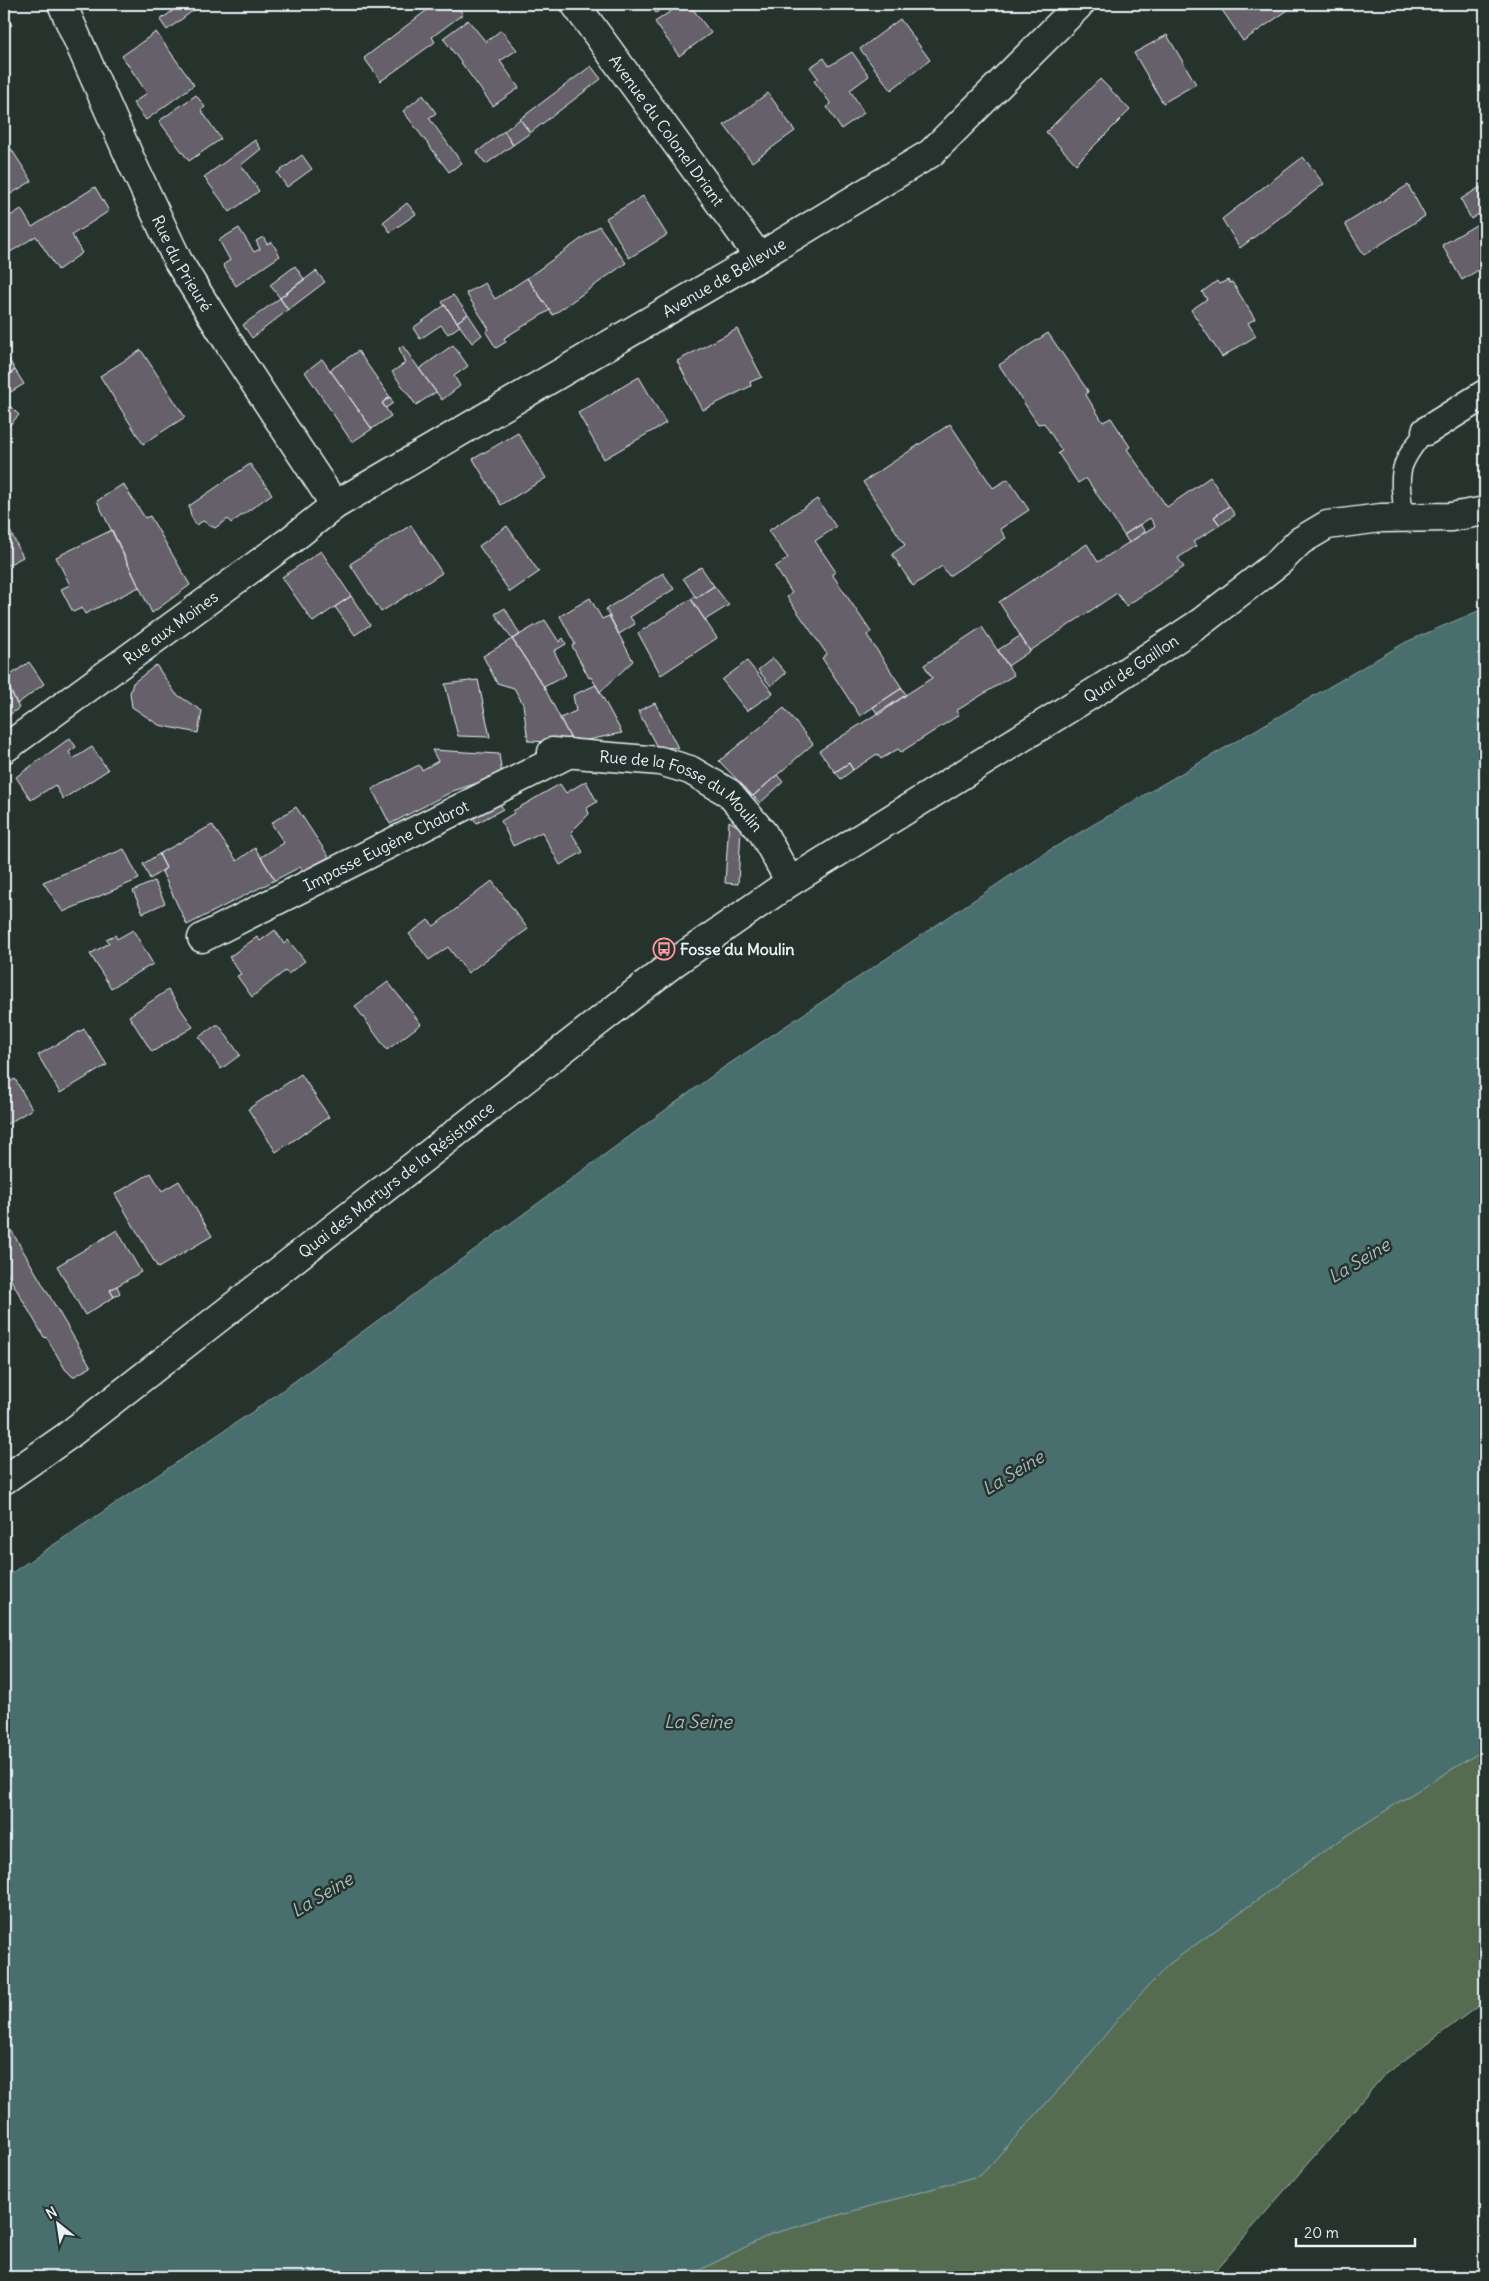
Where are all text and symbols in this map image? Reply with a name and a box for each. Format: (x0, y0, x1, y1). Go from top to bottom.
street label: Avenue du Colonel Driant (605, 50, 729, 210)
street label: Rue du Prieuré (148, 212, 217, 315)
street label: Avenue de Bellevue (659, 233, 789, 321)
street label: Rue aux Moines (119, 586, 222, 669)
street label: Quai de Gaillon (1080, 630, 1182, 707)
street label: Rue de la Fosse du Moulin (599, 746, 767, 836)
street label: Impasse Eugène Chabrot (300, 795, 473, 895)
bus stop icon: Fosse du Moulin (652, 937, 676, 961)
place label: Fosse du Moulin (680, 939, 795, 959)
street label: Quai des Martyrs de la Résistance (294, 1097, 498, 1262)
water label: La Seine (1324, 1233, 1395, 1288)
water label: La Seine (978, 1445, 1049, 1500)
water label: La Seine (664, 1710, 733, 1733)
water label: La Seine (287, 1867, 358, 1922)
north arrow (32, 2198, 82, 2248)
text: N (43, 2203, 60, 2223)
scale bar (1296, 2216, 1415, 2248)
text: 20 m (1304, 2223, 1339, 2242)

